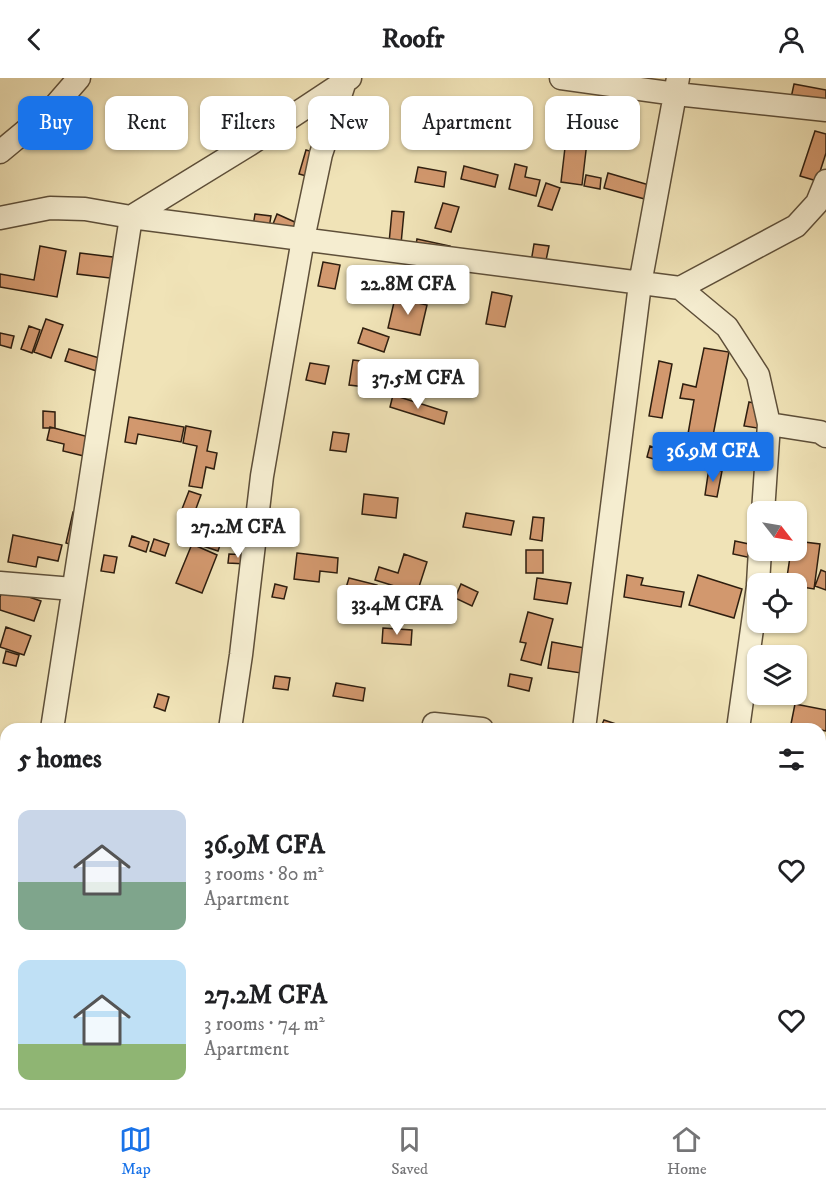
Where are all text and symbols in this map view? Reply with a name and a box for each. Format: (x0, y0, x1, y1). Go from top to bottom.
text: Roofr (382, 22, 444, 56)
icon: back (18, 23, 51, 56)
icon: person (775, 23, 808, 56)
chip: Buy (18, 96, 93, 150)
chip: Rent (105, 96, 188, 150)
chip: Filters (200, 96, 296, 150)
chip: New (308, 96, 389, 150)
chip: Apartment (401, 96, 533, 150)
chip: House (545, 96, 640, 150)
pin: 22.8M CFA (339, 265, 477, 316)
text: 22.8M CFA (360, 272, 456, 297)
pin: 37.5M CFA (349, 359, 487, 410)
text: 37.5M CFA (372, 366, 464, 391)
pin: 36.9M CFA (644, 432, 782, 483)
text: 36.9M CFA (667, 439, 759, 464)
north arrow (747, 501, 807, 561)
map controls (747, 501, 807, 705)
pin: 27.2M CFA (169, 508, 307, 559)
text: 27.2M CFA (191, 515, 285, 540)
button: locate (747, 573, 807, 633)
pin: 33.4M CFA (328, 585, 466, 636)
text: 33.4M CFA (351, 592, 443, 617)
button: layers (747, 645, 807, 705)
text: 5 homes (18, 743, 102, 776)
icon: filters (775, 743, 808, 776)
text: 36.9M CFA (204, 829, 325, 862)
icon: home (66, 834, 138, 906)
icon: heart (775, 854, 808, 887)
text: 3 rooms · 80 m² (204, 862, 324, 887)
text: Apartment (204, 887, 289, 912)
text: 27.2M CFA (204, 979, 327, 1012)
icon: home (66, 984, 138, 1056)
icon: heart (775, 1004, 808, 1037)
text: 3 rooms · 74 m² (204, 1012, 325, 1037)
text: Apartment (204, 1037, 289, 1062)
tab: Map (119, 1123, 152, 1179)
tab: Saved (391, 1123, 428, 1179)
tab: Home (667, 1123, 707, 1179)

